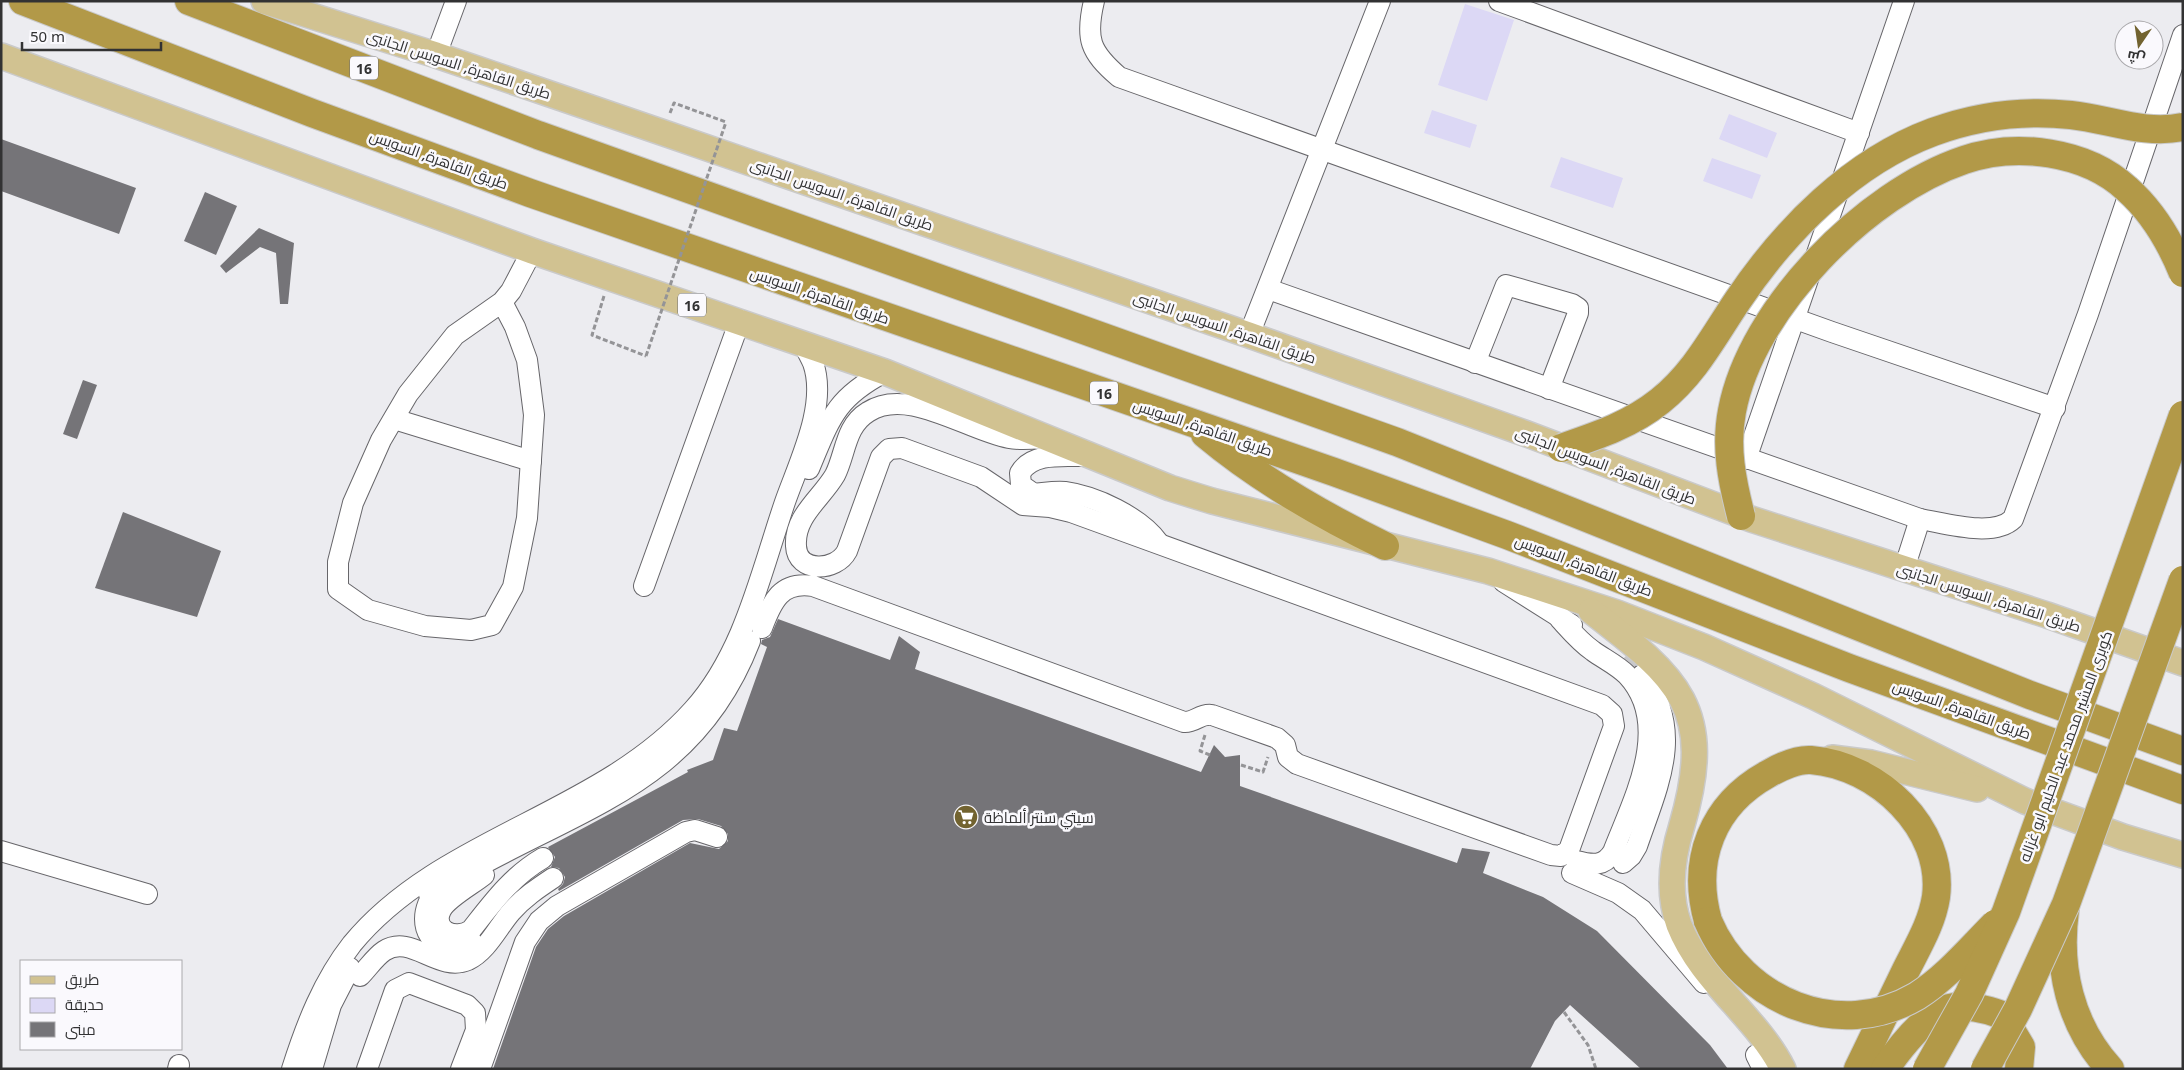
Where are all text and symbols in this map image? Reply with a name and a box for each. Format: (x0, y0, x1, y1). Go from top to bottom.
scale bar (22, 20, 161, 52)
north arrow (2114, 20, 2164, 70)
street label: طريق القاهرة, السويس الجانبى (364, 25, 553, 104)
text: 50 m (30, 26, 65, 46)
text: ش (2125, 47, 2147, 69)
road number: 16 (350, 56, 378, 80)
street label: طريق القاهرة, السويس (367, 125, 511, 194)
street label: طريق القاهرة, السويس الجانبى (748, 153, 936, 236)
street label: طريق القاهرة, السويس (747, 262, 892, 329)
street label: طريق القاهرة, السويس الجانبى (1131, 286, 1319, 369)
road number: 16 (678, 294, 706, 316)
road number: 16 (1090, 382, 1118, 404)
street label: طريق القاهرة, السويس (1130, 394, 1275, 461)
street label: طريق القاهرة, السويس الجانبى (1512, 421, 1699, 510)
street label: طريق القاهرة, السويس (1512, 530, 1656, 601)
street label: طريق القاهرة, السويس الجانبى (1894, 558, 2083, 637)
street label: كوبرى المشير محمد عبد الحليم ابو غزاله (2014, 628, 2117, 865)
street label: طريق القاهرة, السويس (1890, 675, 2034, 744)
supermarket icon: سيتي سنتر ألماظة (953, 804, 979, 830)
place label: سيتي سنتر ألماظة (984, 807, 1094, 830)
legend (20, 960, 182, 1050)
text: طريق (65, 969, 99, 990)
text: حديقة (65, 994, 104, 1014)
text: مبنى (65, 1019, 96, 1040)

